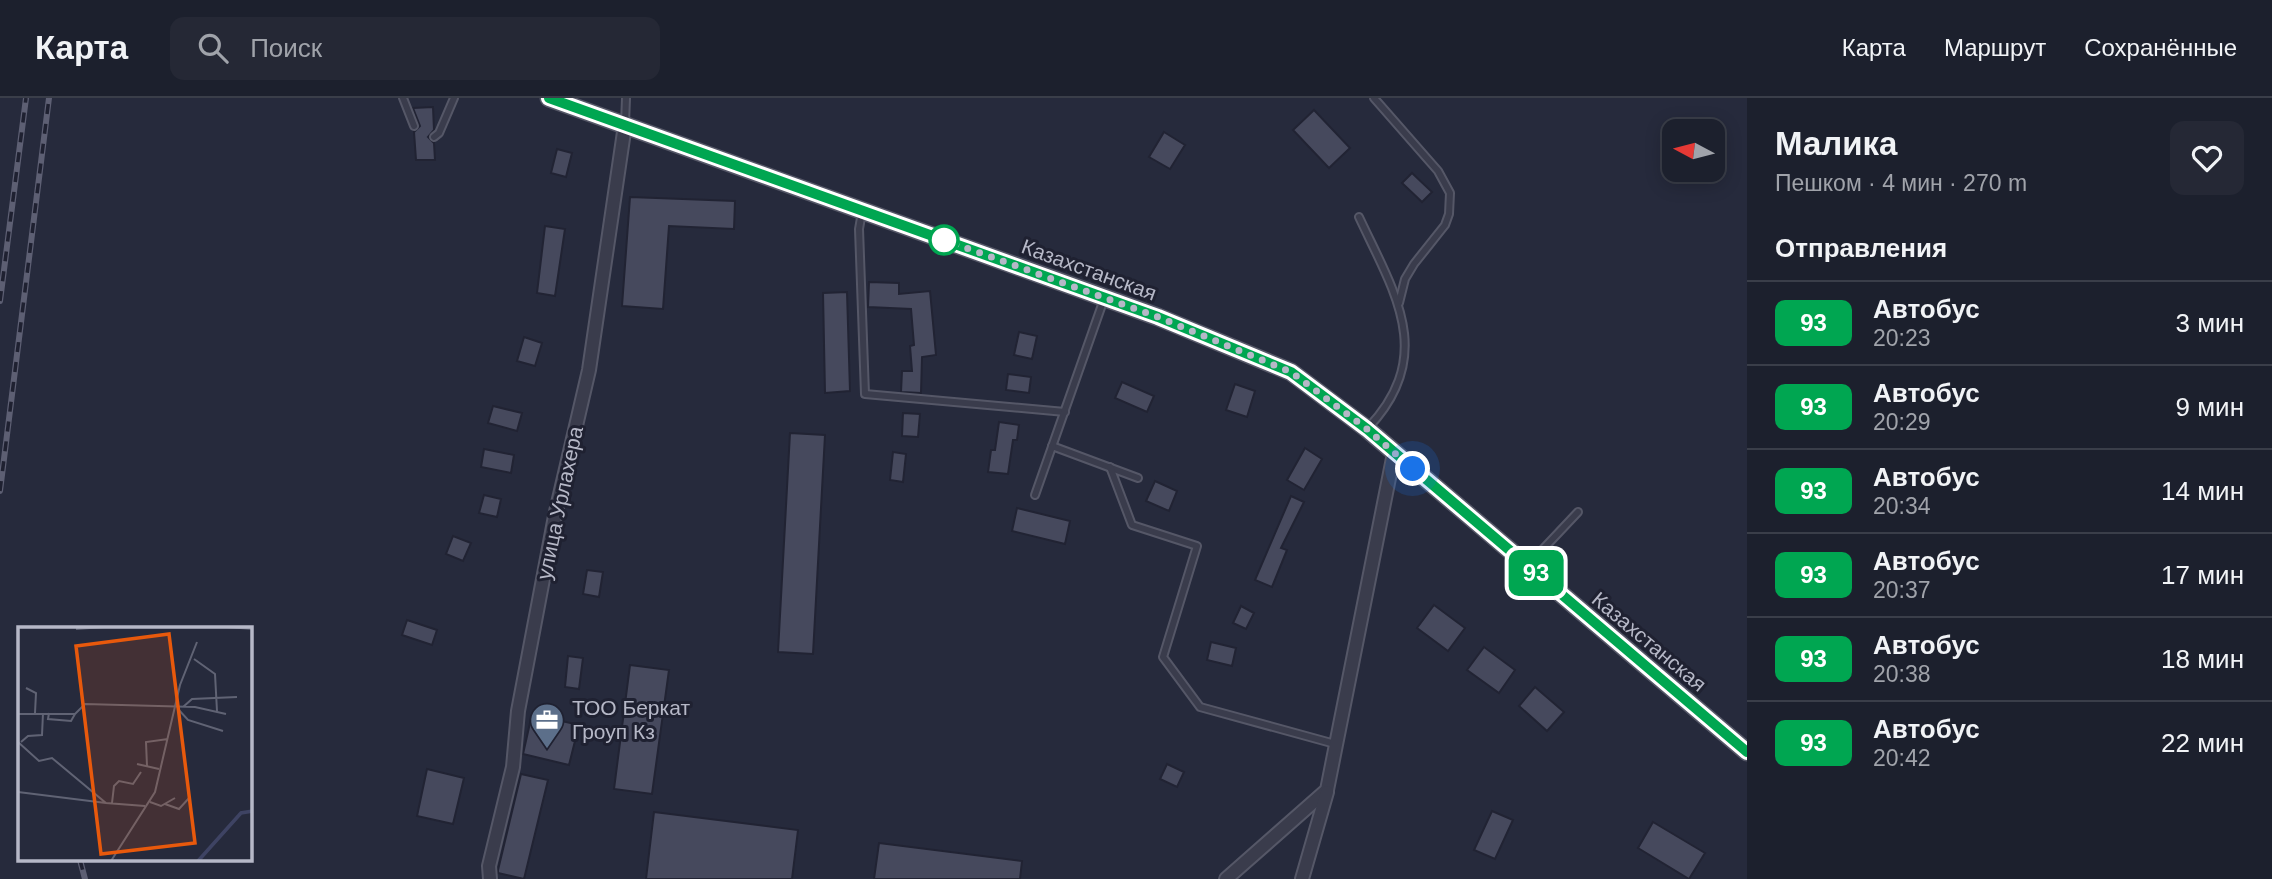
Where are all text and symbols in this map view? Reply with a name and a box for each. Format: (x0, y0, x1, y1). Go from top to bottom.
search box (170, 17, 660, 80)
text: Карта (35, 29, 128, 66)
icon: search (194, 29, 232, 67)
text: Поиск (250, 33, 322, 63)
text: Карта (1842, 34, 1906, 61)
text: Маршрут (1944, 34, 2046, 61)
text: Сохранённые (2084, 34, 2237, 61)
north arrow (1662, 119, 1726, 182)
map controls (1662, 119, 1725, 182)
button: heart (2170, 121, 2244, 195)
text: Малика (1775, 125, 1897, 162)
text: Пешком · 4 мин · 270 m (1775, 170, 2027, 196)
unlabelled marker (929, 225, 959, 255)
text: Отправления (1775, 233, 1947, 263)
street label: Казахстанская (1019, 235, 1160, 305)
text: Автобус (1873, 294, 1980, 324)
text: 3 мин (2176, 308, 2244, 338)
text: 93 (1800, 309, 1827, 336)
text: 20:23 (1873, 325, 1931, 351)
text: Автобус (1873, 378, 1980, 408)
text: 9 мин (2176, 392, 2244, 422)
text: 93 (1800, 393, 1827, 420)
text: 20:29 (1873, 409, 1931, 435)
street label: улица Урлахера (532, 424, 587, 582)
your location (1395, 451, 1430, 486)
text: Автобус (1873, 462, 1980, 492)
text: 14 мин (2161, 476, 2244, 506)
text: 93 (1800, 477, 1827, 504)
text: 20:34 (1873, 493, 1931, 519)
text: Автобус (1873, 546, 1980, 576)
line badge: 93 (1504, 550, 1568, 596)
text: 93 (1523, 559, 1549, 586)
text: 17 мин (2161, 560, 2244, 590)
text: 93 (1800, 561, 1827, 588)
text: 20:37 (1873, 577, 1931, 603)
street label: Казахстанская (1588, 587, 1711, 696)
inset map (18, 627, 252, 862)
text: Автобус (1873, 630, 1980, 660)
text: 18 мин (2161, 644, 2244, 674)
text: 93 (1800, 645, 1827, 672)
text: 20:38 (1873, 661, 1931, 687)
place label: ТОО Беркат Гроуп Кз (572, 696, 690, 743)
office icon: ТОО Беркат Гроуп Кз (528, 701, 566, 750)
text: Автобус (1873, 714, 1980, 744)
text: 22 мин (2161, 728, 2244, 758)
text: 93 (1800, 729, 1827, 756)
text: 20:42 (1873, 745, 1931, 771)

